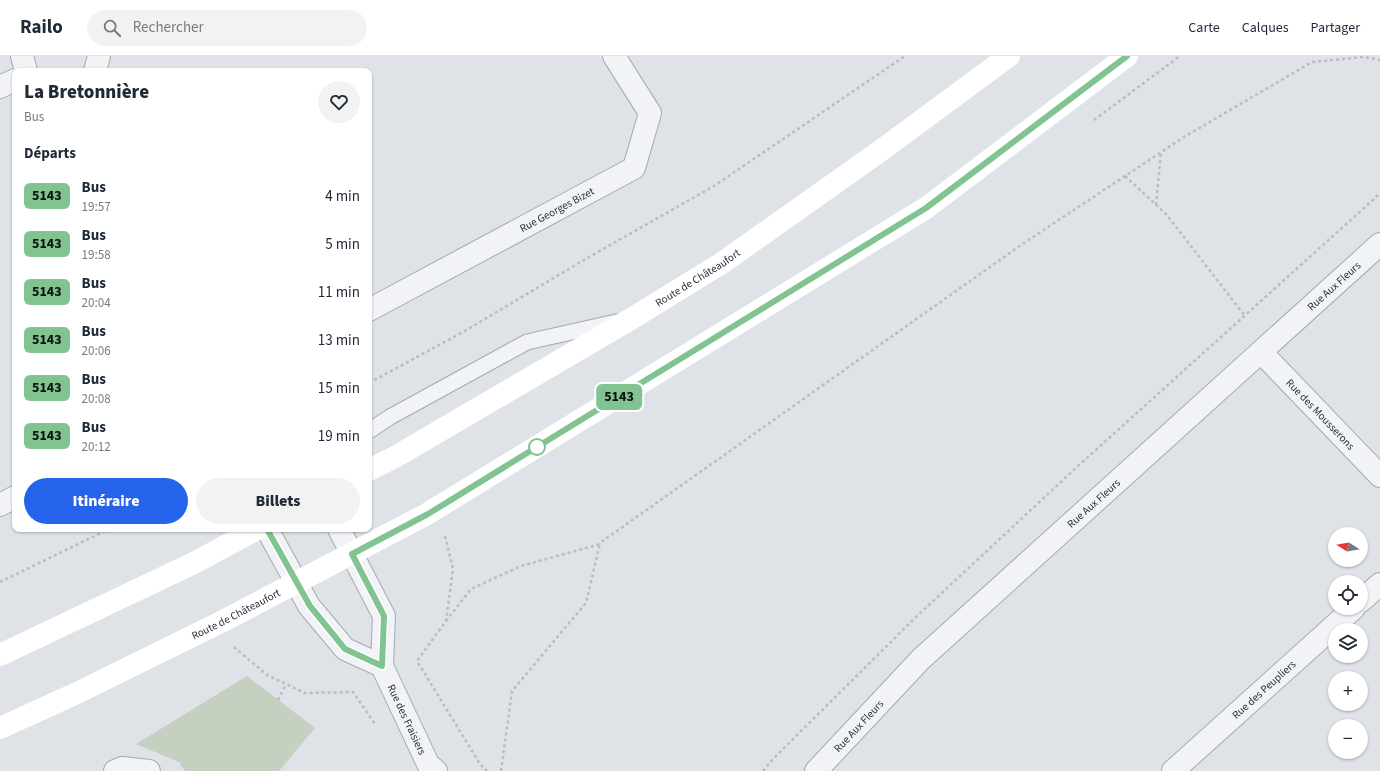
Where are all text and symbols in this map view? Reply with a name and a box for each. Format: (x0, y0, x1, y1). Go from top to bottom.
search box (87, 10, 367, 46)
text: Railo (20, 14, 63, 41)
icon: search (101, 17, 123, 39)
text: Rechercher (133, 17, 204, 38)
text: Carte (1188, 18, 1220, 38)
text: Calques (1242, 18, 1289, 38)
text: Partager (1311, 18, 1360, 38)
text: La Bretonnière (24, 79, 149, 106)
button: heart (318, 81, 360, 123)
text: Bus (24, 108, 44, 126)
text: Départs (24, 143, 76, 164)
text: Bus (82, 177, 106, 198)
street label: Rue Georges Bizet (517, 183, 597, 235)
text: 5143 (32, 186, 62, 206)
text: 4 min (325, 186, 360, 207)
text: 19:57 (82, 198, 111, 216)
text: Bus (82, 225, 106, 246)
text: 5143 (32, 234, 62, 254)
text: 5 min (325, 234, 360, 255)
street label: Route de Châteaufort (652, 245, 743, 310)
text: 19:58 (82, 246, 111, 264)
street label: Rue Aux Fleurs (1304, 257, 1364, 314)
text: Bus (82, 273, 106, 294)
text: 5143 (32, 282, 62, 302)
text: 11 min (318, 282, 360, 303)
text: 20:04 (82, 294, 111, 312)
text: Bus (82, 321, 106, 342)
text: 5143 (32, 330, 62, 350)
text: 13 min (318, 330, 360, 351)
text: 20:06 (82, 342, 111, 360)
text: Bus (82, 369, 106, 390)
street label: Rue des Mousserons (1283, 375, 1359, 453)
text: 5143 (32, 378, 62, 398)
text: 15 min (318, 378, 360, 399)
line badge: 5143 (591, 384, 647, 410)
text: 5143 (604, 387, 634, 407)
text: 20:08 (82, 390, 111, 408)
text: Bus (82, 417, 106, 438)
text: 5143 (32, 426, 62, 446)
text: 19 min (318, 426, 360, 447)
text: 20:12 (82, 438, 111, 456)
unlabelled marker (528, 438, 546, 456)
street label: Rue Aux Fleurs (1064, 475, 1124, 531)
button: Itinéraire (24, 478, 188, 524)
button: Billets (196, 478, 360, 524)
north arrow (1328, 527, 1368, 567)
map controls (1328, 527, 1368, 759)
button: locate (1328, 575, 1368, 615)
street label: Route de Châteaufort (189, 585, 283, 643)
button: layers (1328, 623, 1368, 663)
street label: Rue des Peupliers (1228, 656, 1299, 722)
button: + (1328, 671, 1368, 711)
street label: Rue des Fraisiers (384, 682, 430, 758)
street label: Rue Aux Fleurs (830, 696, 887, 755)
button: − (1328, 719, 1368, 759)

